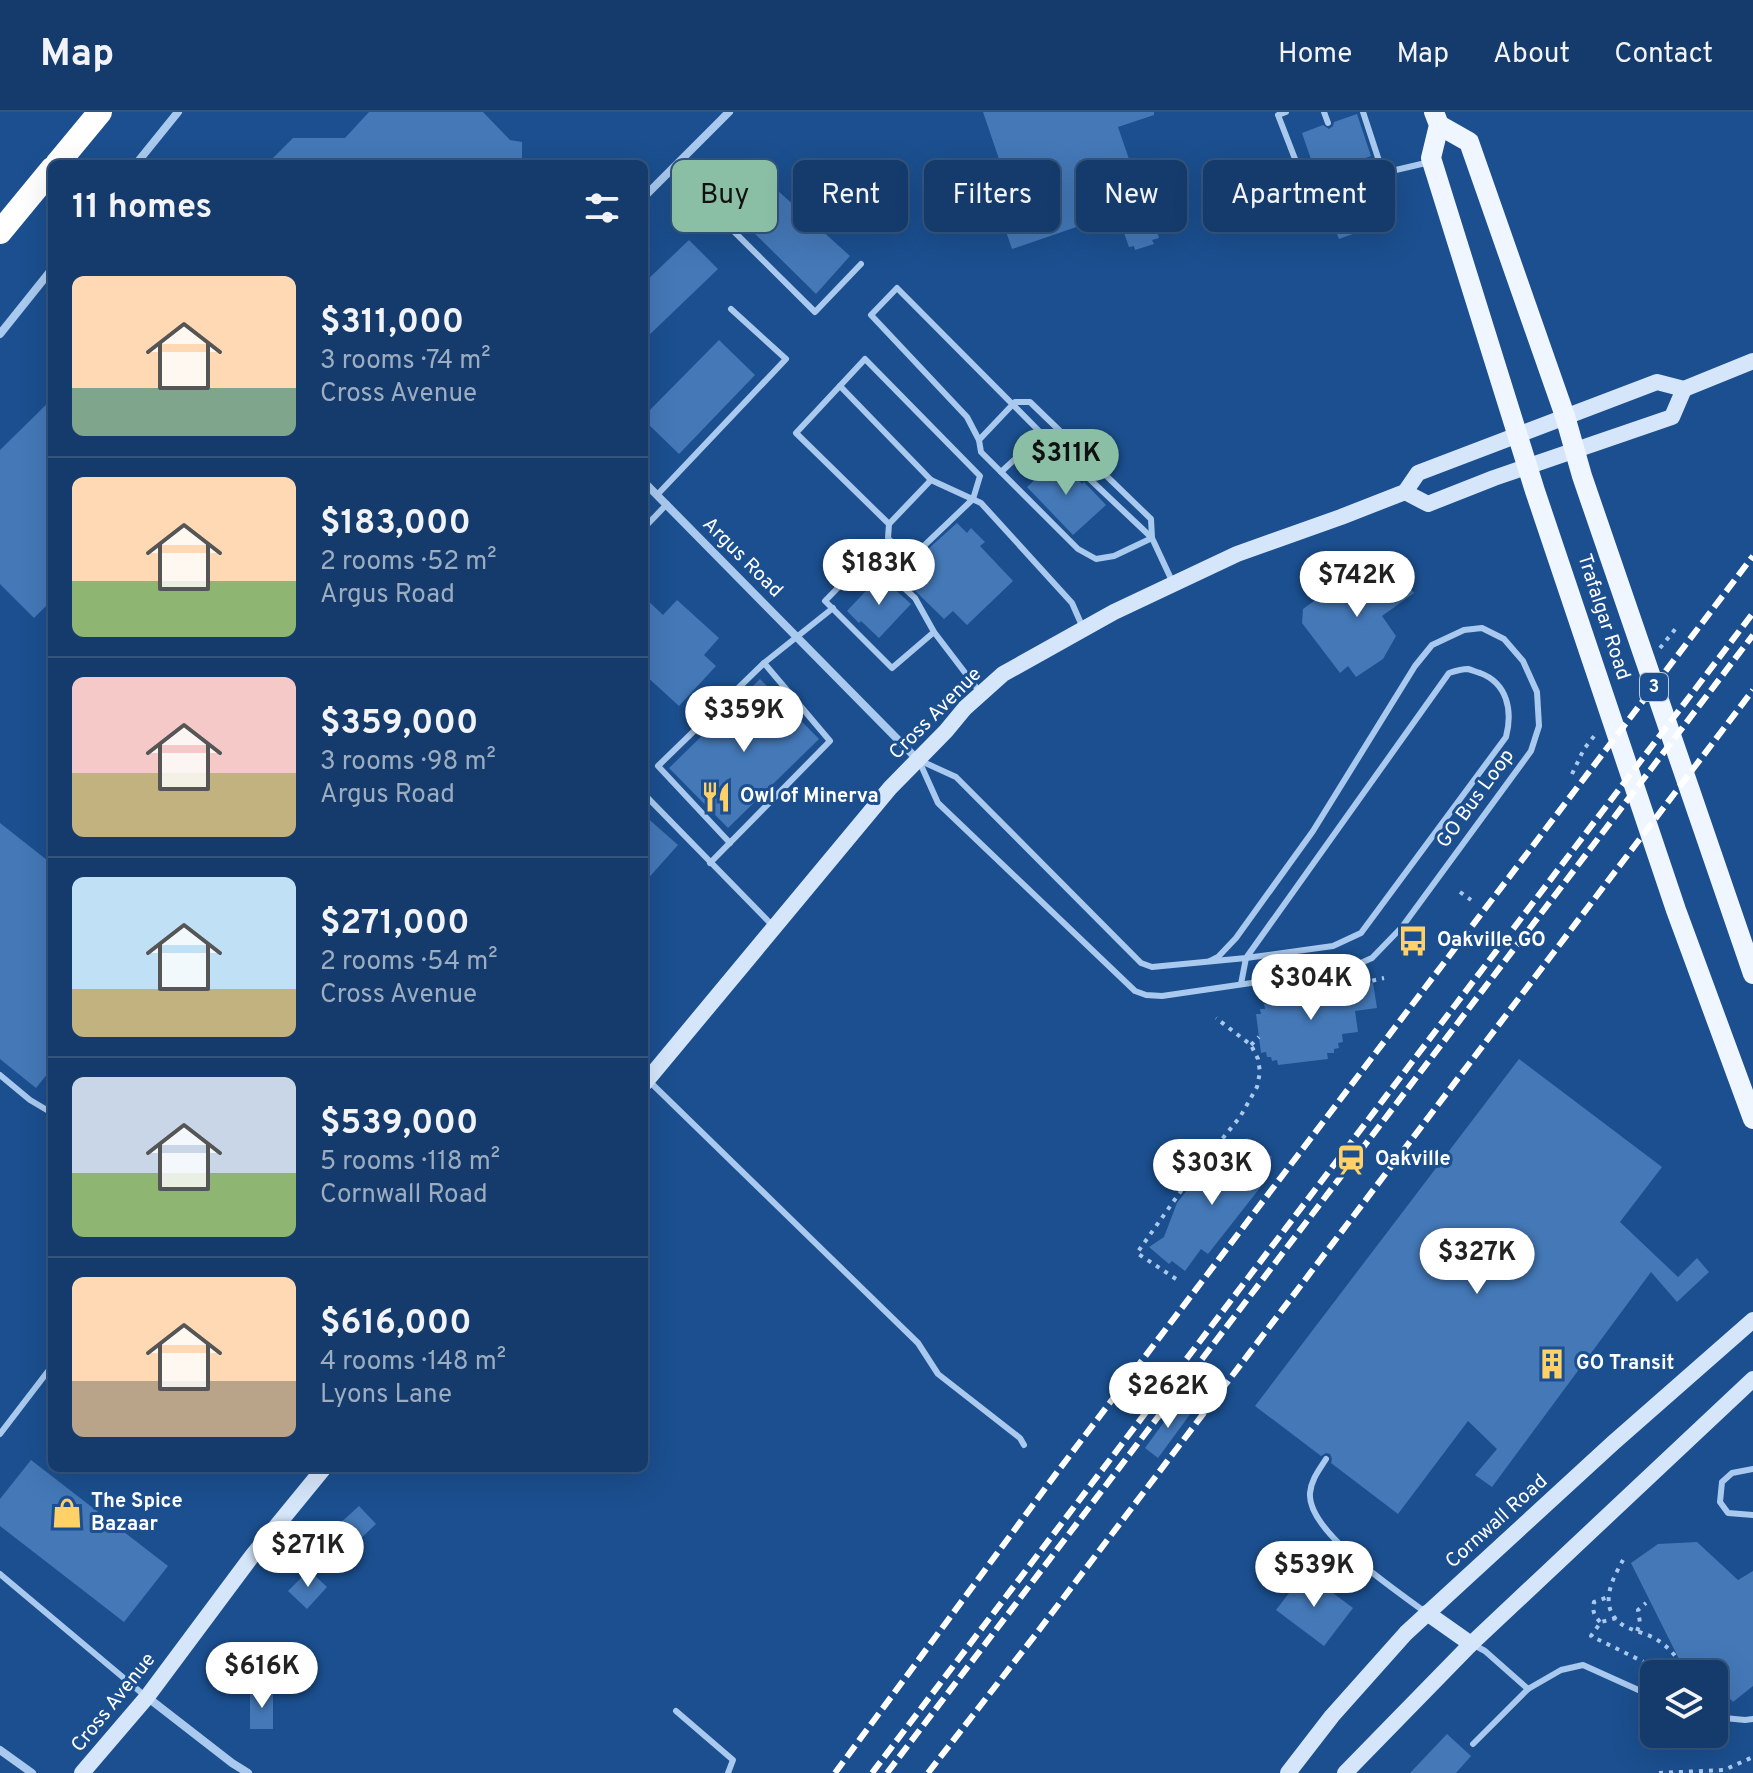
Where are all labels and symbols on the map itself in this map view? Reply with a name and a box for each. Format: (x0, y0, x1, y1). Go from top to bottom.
pin: $311K (1010, 429, 1122, 497)
street label: Argus Road (696, 512, 788, 604)
pin: $183K (823, 539, 935, 607)
pin: $742K (1301, 551, 1413, 619)
street label: Trafalgar Road (1570, 551, 1636, 683)
street label: Cross Avenue (884, 662, 988, 766)
road number: 3 (1640, 673, 1668, 701)
pin: $359K (688, 686, 800, 754)
street label: GO Bus Loop (1431, 744, 1521, 854)
restaurant icon: Owl of Minerva (699, 780, 733, 814)
place label: Owl of Minerva (740, 784, 879, 810)
bus stop icon: Oakville GO (1396, 924, 1430, 958)
place label: Oakville GO (1437, 928, 1546, 954)
pin: $304K (1255, 954, 1367, 1022)
pin: $303K (1156, 1139, 1268, 1207)
station icon: Oakville (1334, 1143, 1368, 1177)
place label: Oakville (1375, 1147, 1451, 1173)
pin: $327K (1421, 1228, 1533, 1296)
building icon: GO Transit (1535, 1347, 1569, 1381)
place label: GO Transit (1576, 1351, 1675, 1377)
pin: $262K (1112, 1362, 1224, 1430)
street label: Cornwall Road (1440, 1469, 1554, 1575)
place label: The Spice Bazaar (91, 1489, 183, 1538)
shop icon: The Spice Bazaar (50, 1496, 84, 1530)
pin: $271K (252, 1521, 364, 1589)
pin: $539K (1258, 1541, 1370, 1609)
pin: $616K (206, 1642, 318, 1710)
street label: Cross Avenue (66, 1648, 162, 1758)

